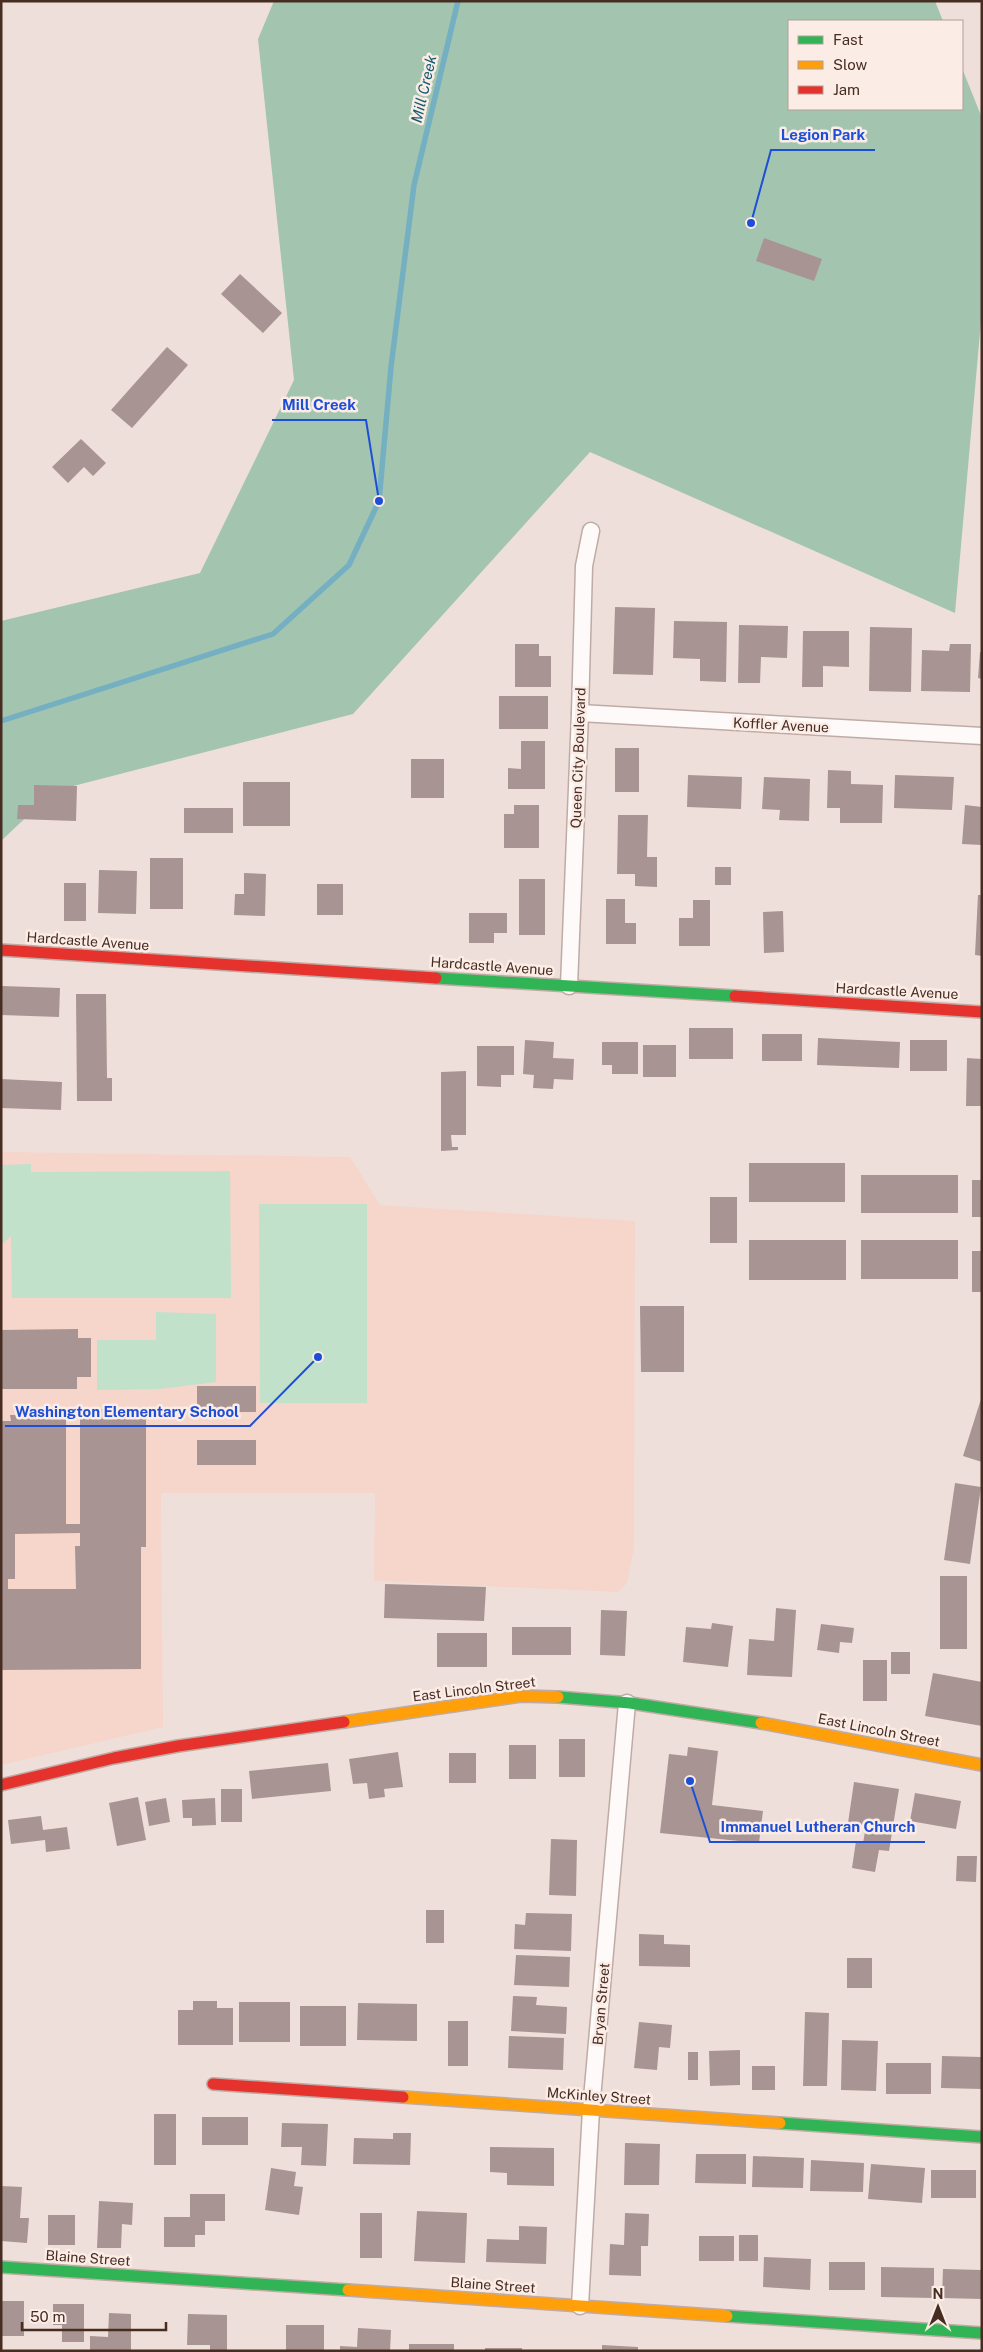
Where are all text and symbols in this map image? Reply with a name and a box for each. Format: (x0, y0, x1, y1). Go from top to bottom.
legend (788, 20, 963, 110)
text: Fast (833, 31, 863, 48)
water label: Mill Creek (407, 53, 440, 124)
text: Slow (833, 56, 868, 73)
text: Jam (833, 81, 860, 98)
callout: Legion Park (771, 120, 875, 150)
text: Legion Park (781, 126, 865, 143)
callout: Mill Creek (272, 390, 366, 420)
text: Mill Creek (282, 396, 356, 413)
street label: Queen City Boulevard (568, 687, 588, 829)
street label: Koffler Avenue (733, 714, 830, 736)
street label: Hardcastle Avenue (26, 929, 150, 953)
street label: Hardcastle Avenue (430, 954, 554, 978)
street label: Hardcastle Avenue (835, 980, 959, 1002)
callout: Washington Elementary School (5, 1396, 250, 1426)
text: Washington Elementary School (15, 1403, 239, 1420)
street label: East Lincoln Street (412, 1674, 536, 1704)
street label: East Lincoln Street (817, 1710, 941, 1750)
callout: Immanuel Lutheran Church (710, 1812, 925, 1842)
text: Immanuel Lutheran Church (721, 1818, 916, 1835)
street label: Bryan Street (589, 1962, 613, 2046)
street label: McKinley Street (546, 2084, 652, 2108)
street label: Blaine Street (45, 2247, 131, 2269)
street label: Blaine Street (450, 2274, 536, 2296)
north arrow (913, 2282, 963, 2332)
text: N (933, 2286, 943, 2302)
scale bar (22, 2300, 166, 2332)
text: 50 m (30, 2308, 65, 2325)

